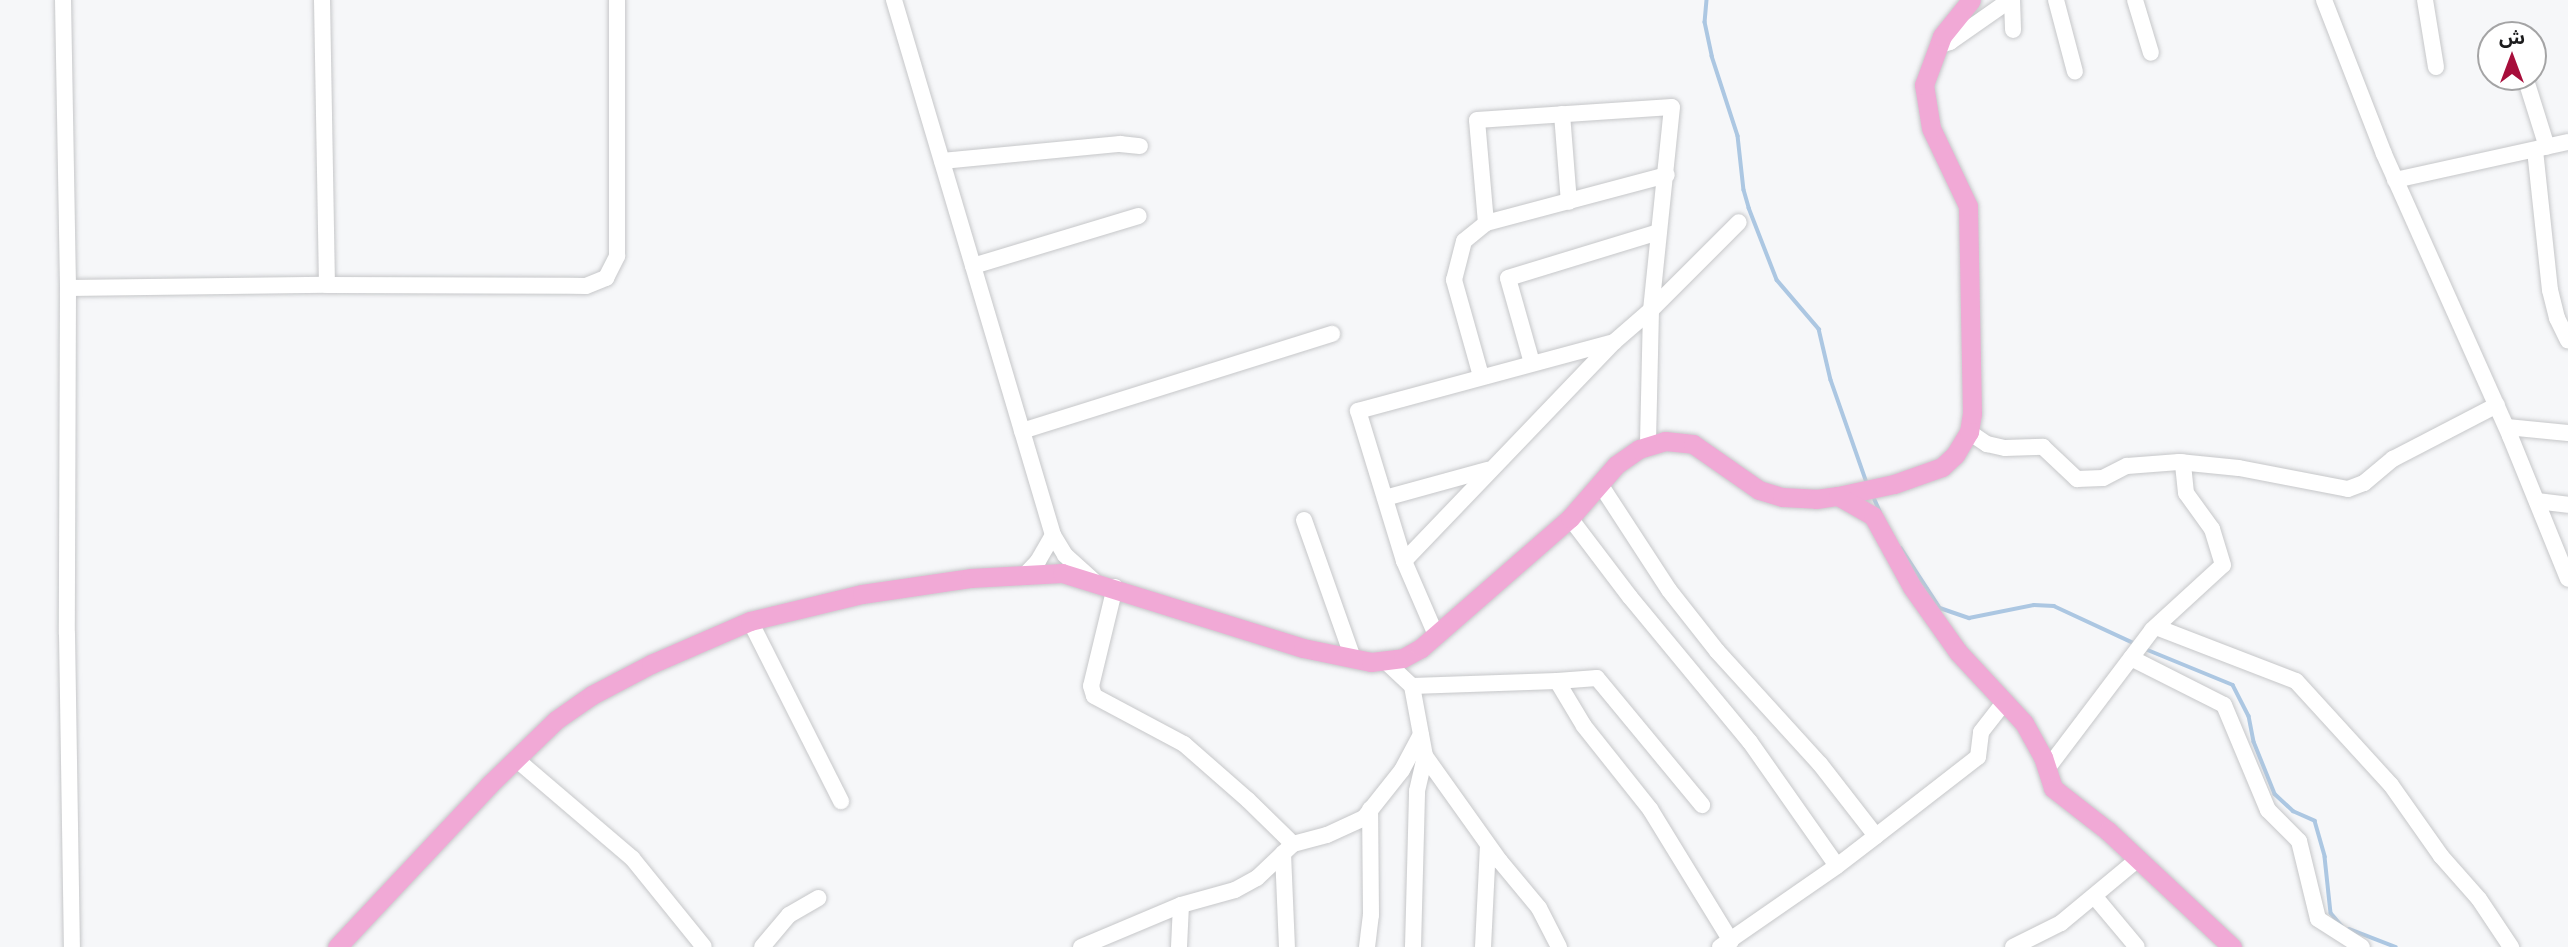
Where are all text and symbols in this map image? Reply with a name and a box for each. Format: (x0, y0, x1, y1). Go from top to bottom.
north arrow (2477, 21, 2547, 91)
text: ش (2499, 24, 2525, 50)

